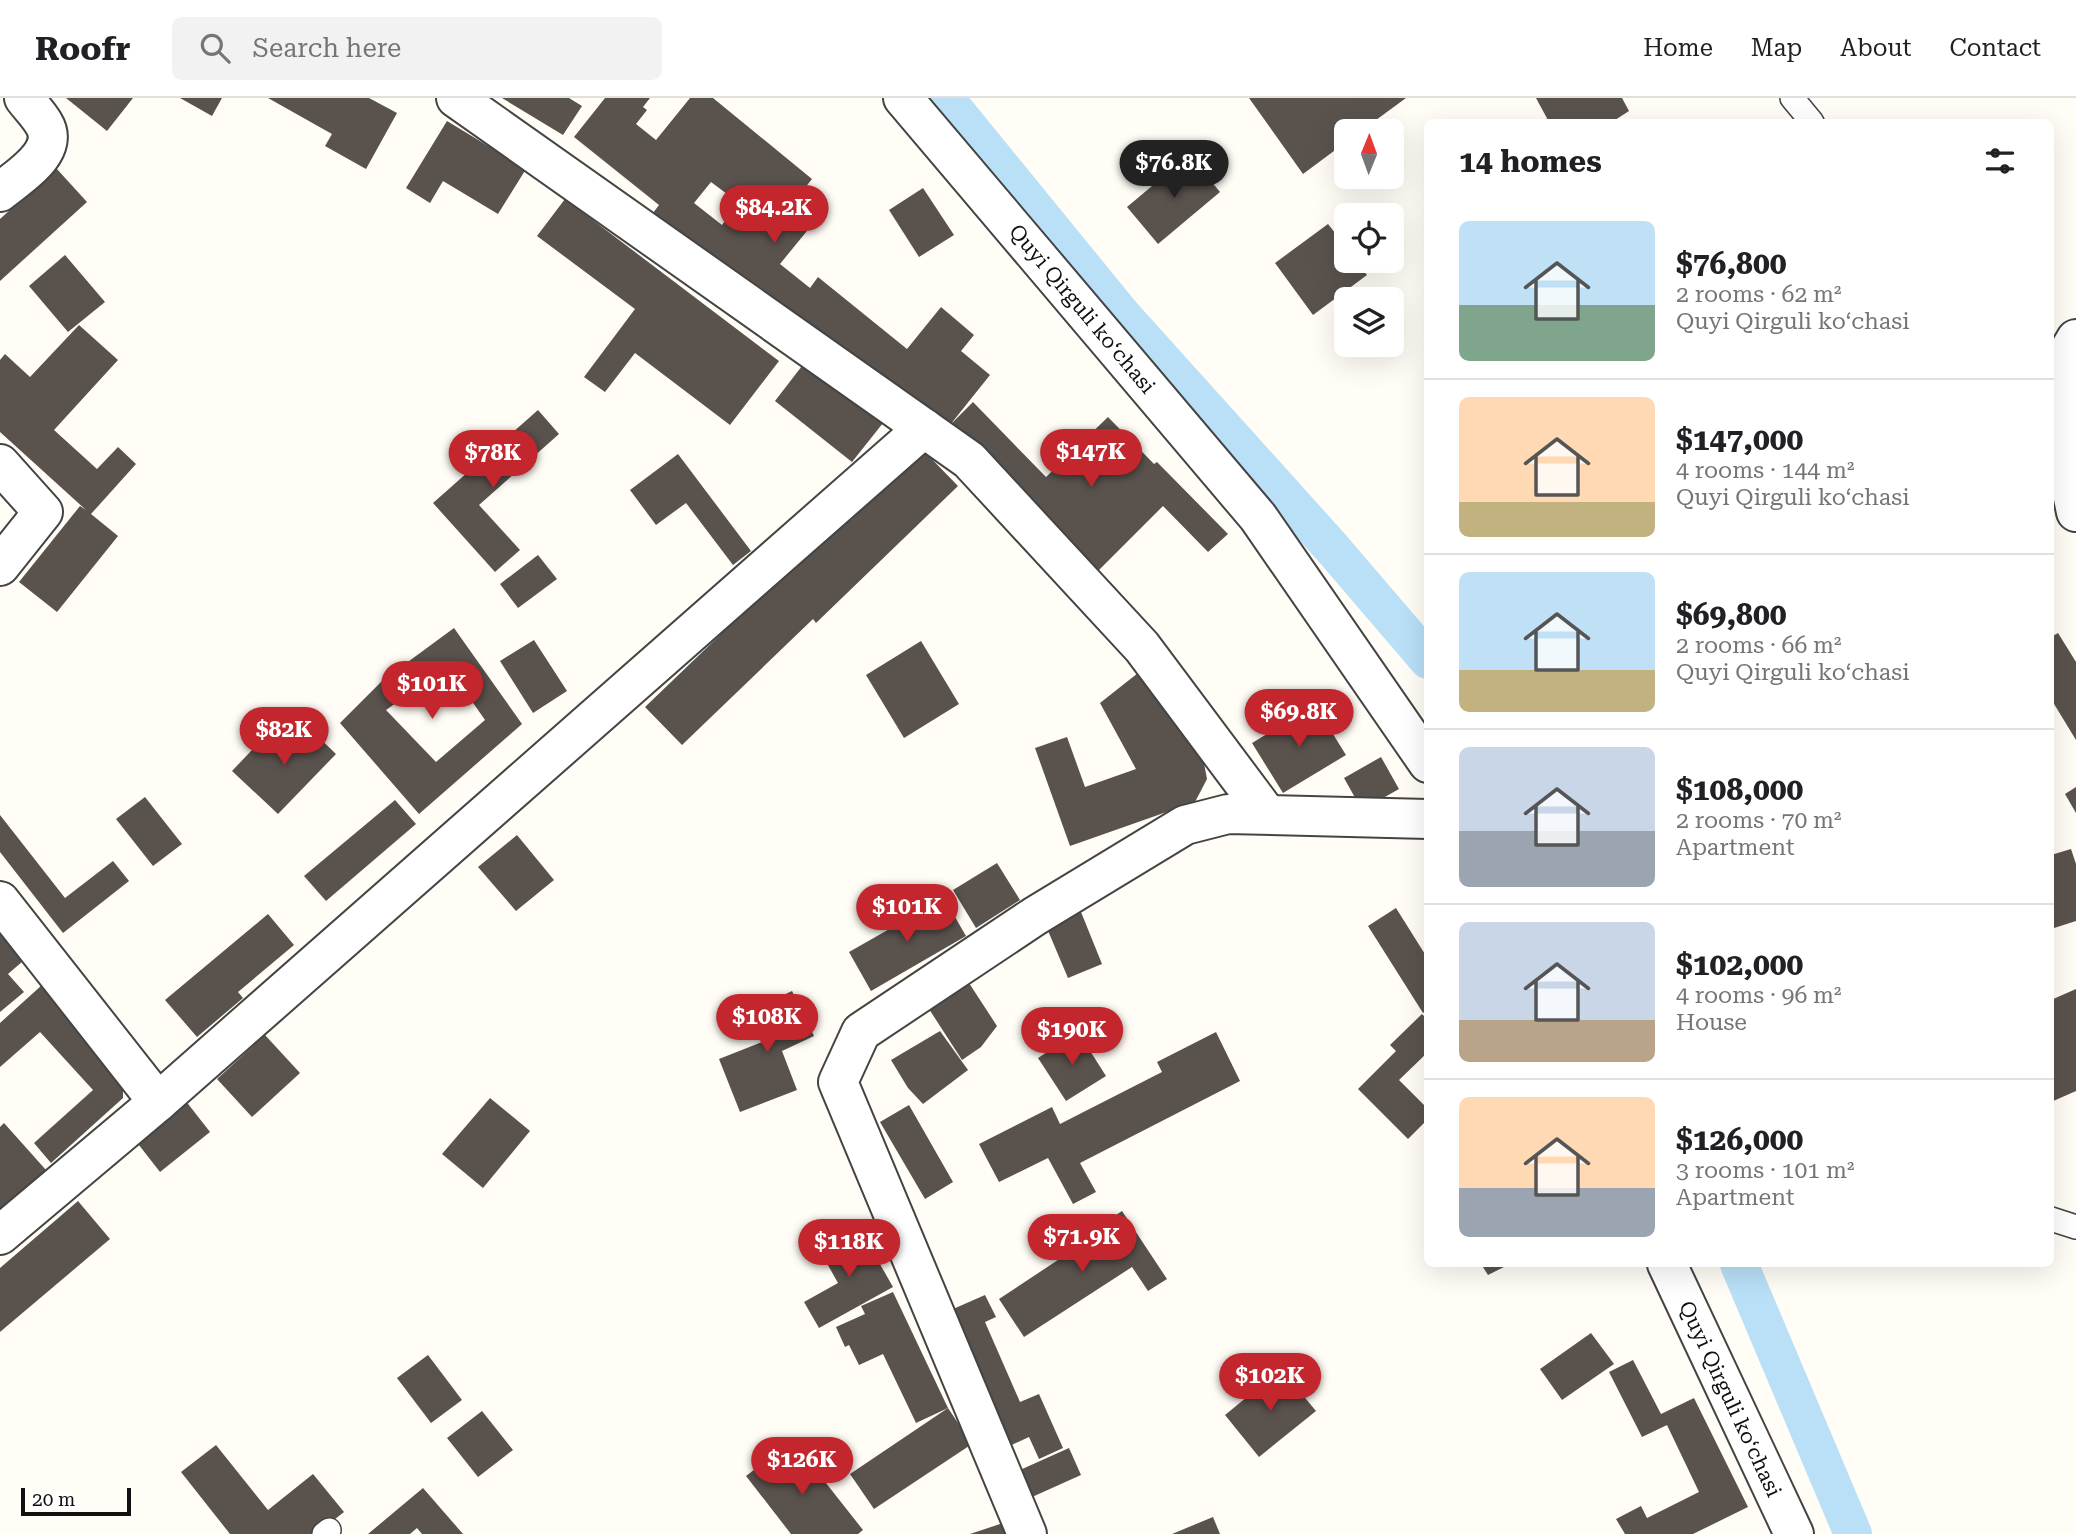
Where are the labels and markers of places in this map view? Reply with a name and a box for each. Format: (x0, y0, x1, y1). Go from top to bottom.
pin: $76.8K (1117, 140, 1231, 200)
pin: $84.2K (717, 186, 831, 245)
pin: $78K (452, 430, 534, 490)
pin: $147K (1042, 430, 1140, 489)
pin: $101K (383, 662, 481, 721)
pin: $69.8K (1242, 690, 1356, 749)
pin: $82K (243, 708, 325, 767)
pin: $101K (858, 884, 956, 944)
pin: $108K (718, 995, 816, 1054)
pin: $190K (1023, 1007, 1121, 1067)
pin: $71.9K (1025, 1214, 1139, 1274)
pin: $118K (800, 1220, 898, 1279)
pin: $102K (1221, 1354, 1319, 1413)
pin: $126K (753, 1438, 851, 1497)

